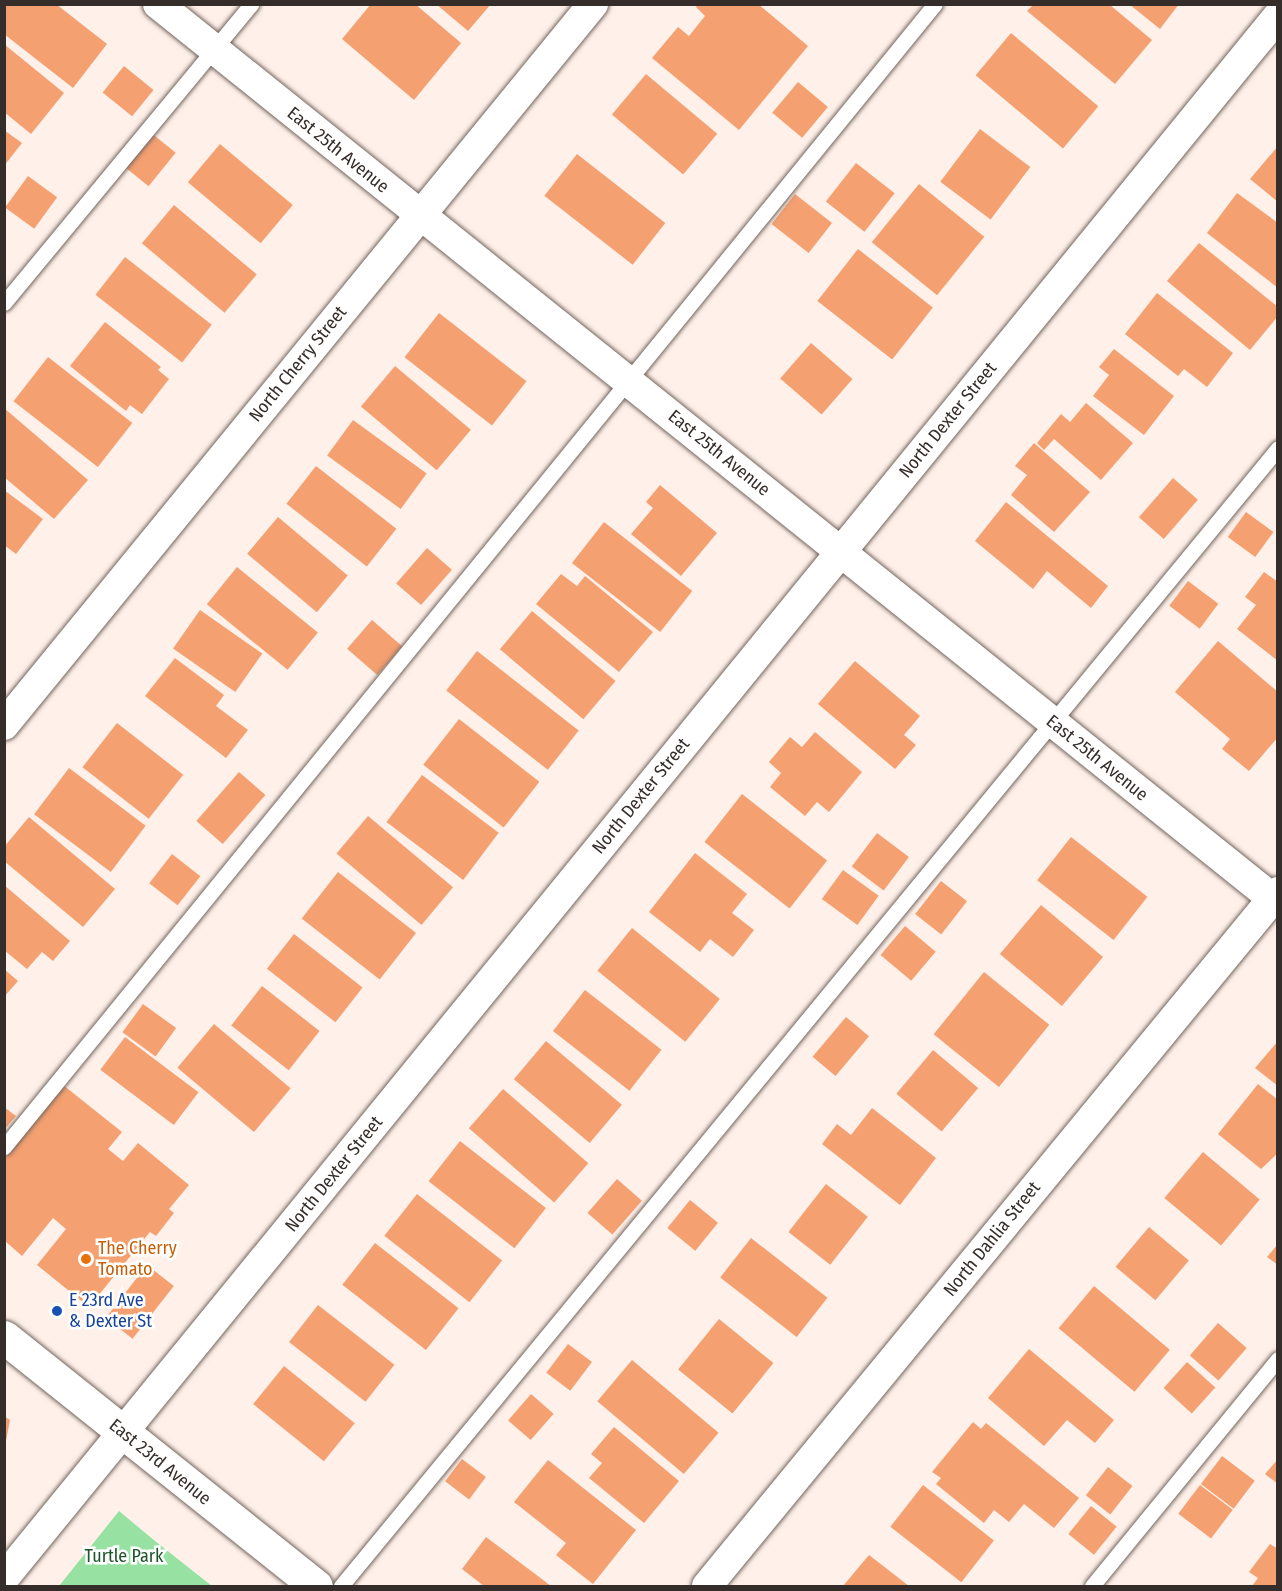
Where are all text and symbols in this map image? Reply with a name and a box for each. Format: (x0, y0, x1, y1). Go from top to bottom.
street label: East 25th Avenue (283, 102, 393, 198)
street label: North Cherry Street (245, 302, 351, 426)
street label: North Dexter Street (895, 358, 1001, 482)
street label: East 25th Avenue (664, 405, 774, 501)
street label: East 25th Avenue (1042, 710, 1152, 806)
street label: North Dexter Street (588, 734, 694, 858)
street label: North Dexter Street (281, 1112, 387, 1236)
street label: North Dahlia Street (939, 1177, 1045, 1301)
place label: The Cherry Tomato (98, 1238, 177, 1280)
marker: The Cherry Tomato (79, 1252, 93, 1266)
place label: E 23rd Ave & Dexter St (69, 1290, 152, 1332)
marker: E 23rd Ave & Dexter St (50, 1304, 64, 1318)
street label: East 23rd Avenue (105, 1414, 215, 1510)
park label: Turtle Park (85, 1545, 163, 1567)

